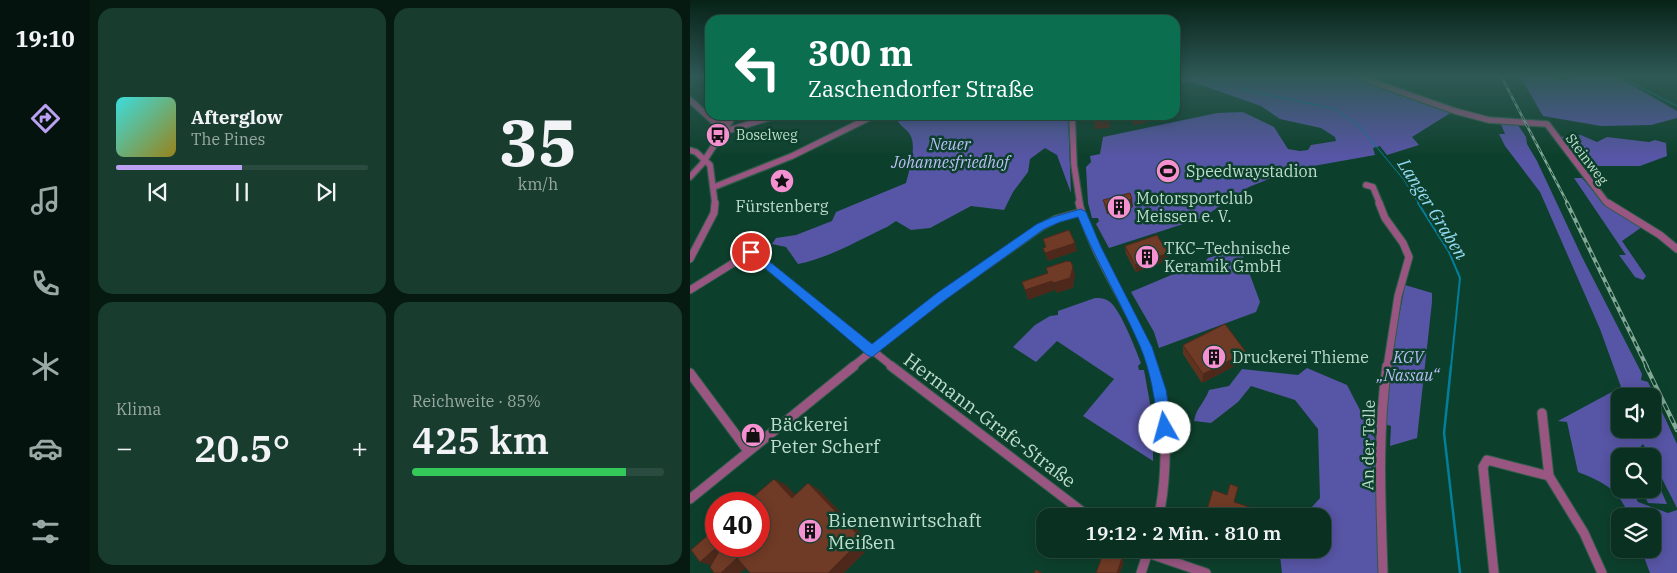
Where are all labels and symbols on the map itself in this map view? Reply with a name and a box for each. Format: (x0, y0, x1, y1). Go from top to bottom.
bus stop icon: Boselweg (705, 122, 731, 148)
place label: Boselweg (736, 126, 798, 144)
street label: Steinweg (1562, 130, 1612, 189)
park label: Neuer Johannesfriedhof (890, 134, 1012, 172)
water label: Langer Graben (1392, 153, 1474, 264)
sports icon: Speedwaystadion (1155, 158, 1181, 184)
place label: Speedwaystadion (1186, 161, 1318, 181)
place icon: Fürstenberg (769, 168, 795, 194)
place label: Motorsportclub Meissen e. V. (1136, 188, 1253, 226)
building icon: Motorsportclub Meissen e. V. (1106, 194, 1132, 220)
place label: Fürstenberg (736, 196, 829, 216)
pin (730, 231, 772, 273)
place label: TKC–Technische Keramik GmbH (1164, 238, 1290, 276)
building icon: TKC–Technische Keramik GmbH (1134, 244, 1160, 270)
building icon: Druckerei Thieme (1201, 344, 1227, 370)
street label: Hermann-Grafe-Straße (899, 347, 1081, 493)
place label: Druckerei Thieme (1232, 347, 1369, 367)
park label: KGV „Nassau“ (1376, 347, 1441, 385)
street label: An der Telle (1357, 400, 1379, 490)
position arrow (1138, 401, 1190, 453)
place label: Bäckerei Peter Scherf (770, 412, 881, 458)
shop icon: Bäckerei Peter Scherf (740, 422, 766, 448)
speed limit sign: 40 (705, 492, 770, 557)
place label: Bienenwirtschaft Meißen (828, 508, 982, 554)
building icon: Bienenwirtschaft Meißen (797, 518, 823, 544)

